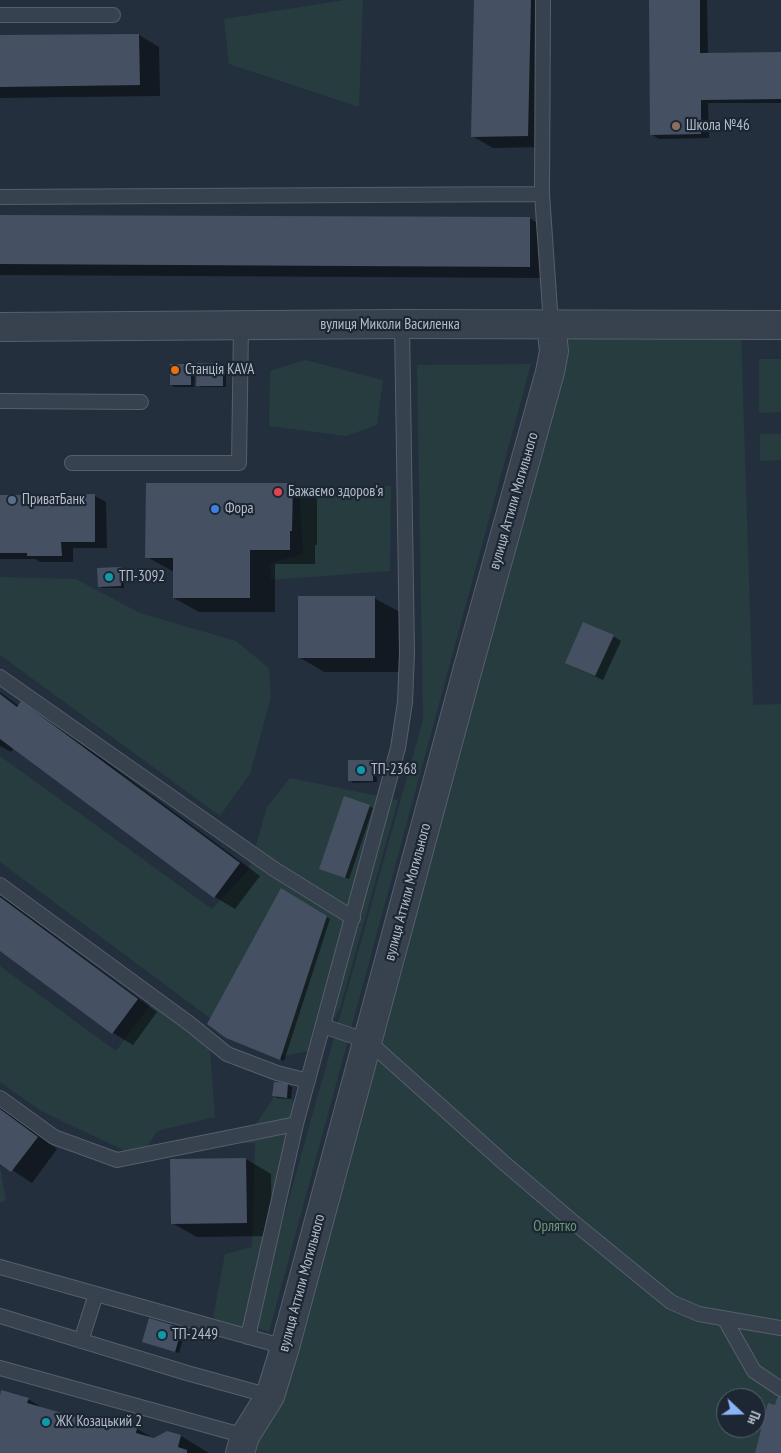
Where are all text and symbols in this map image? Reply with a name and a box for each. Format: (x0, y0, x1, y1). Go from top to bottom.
place label: Школа №46 (686, 117, 750, 135)
marker: Школа №46 (670, 120, 682, 132)
street label: вулиця Миколи Василенка (320, 316, 460, 334)
place label: Станція KAVA (185, 361, 254, 379)
marker: Станція KAVA (169, 364, 181, 376)
street label: вулиця Аттили Могильного (486, 430, 542, 572)
place label: Бажаємо здоров'я (288, 483, 383, 501)
marker: Бажаємо здоров'я (272, 486, 284, 498)
place label: ПриватБанк (22, 491, 85, 509)
marker: ПриватБанк (6, 494, 18, 506)
place label: Фора (225, 500, 253, 518)
marker: Фора (209, 503, 221, 515)
place label: ТП-3092 (119, 568, 165, 586)
marker: ТП-3092 (103, 571, 115, 583)
place label: ТП-2368 (371, 761, 417, 779)
marker: ТП-2368 (355, 764, 367, 776)
street label: вулиця Аттили Могильного (381, 821, 435, 963)
street label: вулиця Аттили Могильного (275, 1212, 329, 1354)
park label: Орлятко (533, 1218, 577, 1236)
place label: ТП-2449 (172, 1326, 218, 1344)
marker: ТП-2449 (156, 1329, 168, 1341)
north arrow (716, 1388, 766, 1438)
text: Пн (743, 1408, 765, 1428)
place label: ЖК Козацький 2 (56, 1413, 142, 1431)
marker: ЖК Козацький 2 (40, 1416, 52, 1428)

